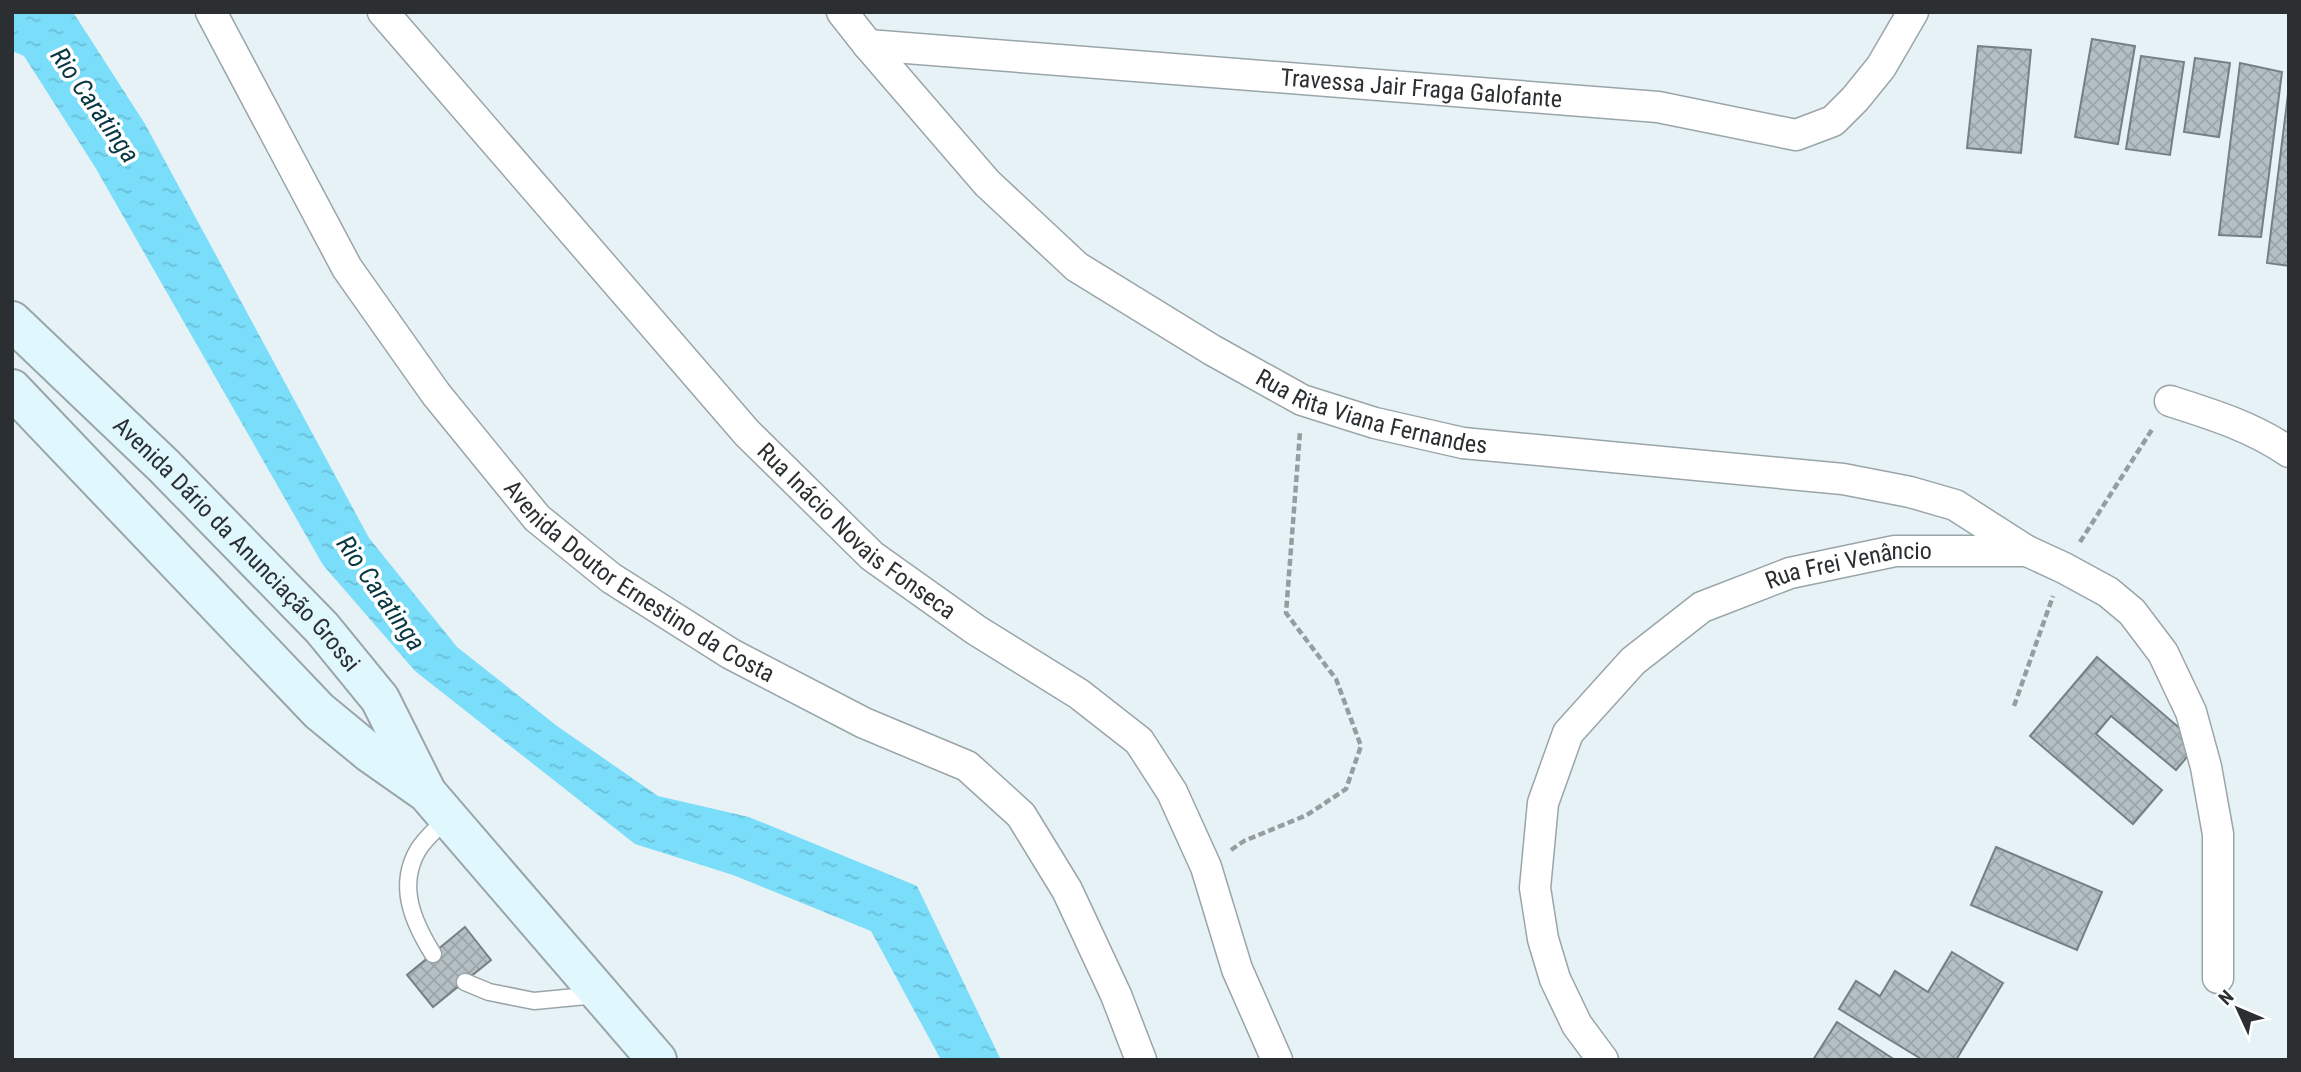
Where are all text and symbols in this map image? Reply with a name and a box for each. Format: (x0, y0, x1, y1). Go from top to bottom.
water label: Rio Caratinga (44, 42, 146, 168)
street label: Travessa Jair Fraga Galofante (1279, 63, 1563, 113)
street label: Rua Rita Viana Fernandes (1251, 363, 1488, 459)
street label: Avenida Dário da Anunciação Grossi (108, 411, 366, 677)
street label: Rua Inácio Novais Fonseca (751, 437, 961, 625)
street label: Avenida Doutor Ernestino da Costa (498, 475, 779, 688)
water label: Rio Caratinga (330, 530, 432, 656)
street label: Rua Frei Venâncio (1761, 537, 1932, 595)
north arrow (2203, 974, 2273, 1044)
text: N (2214, 985, 2238, 1010)

